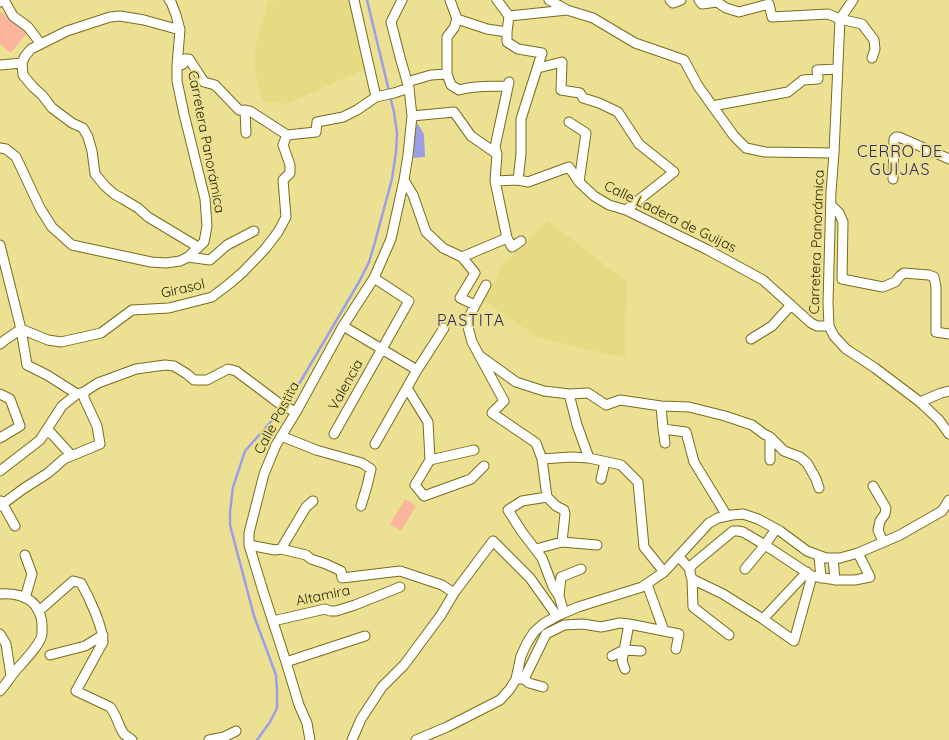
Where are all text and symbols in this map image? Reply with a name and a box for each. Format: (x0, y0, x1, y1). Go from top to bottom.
street label: Carretera Panorámica (184, 69, 228, 215)
district label: CERRO DE GUIJAS (857, 142, 943, 180)
street label: Carretera Panorámica (806, 169, 828, 315)
street label: Calle Ladera de Guijas (601, 178, 739, 256)
street label: Girasol (159, 276, 207, 302)
district label: PASTITA (437, 311, 505, 331)
street label: Valencia (325, 357, 367, 413)
street label: Calle Pastita (251, 379, 303, 457)
street label: Altamira (294, 582, 352, 610)

